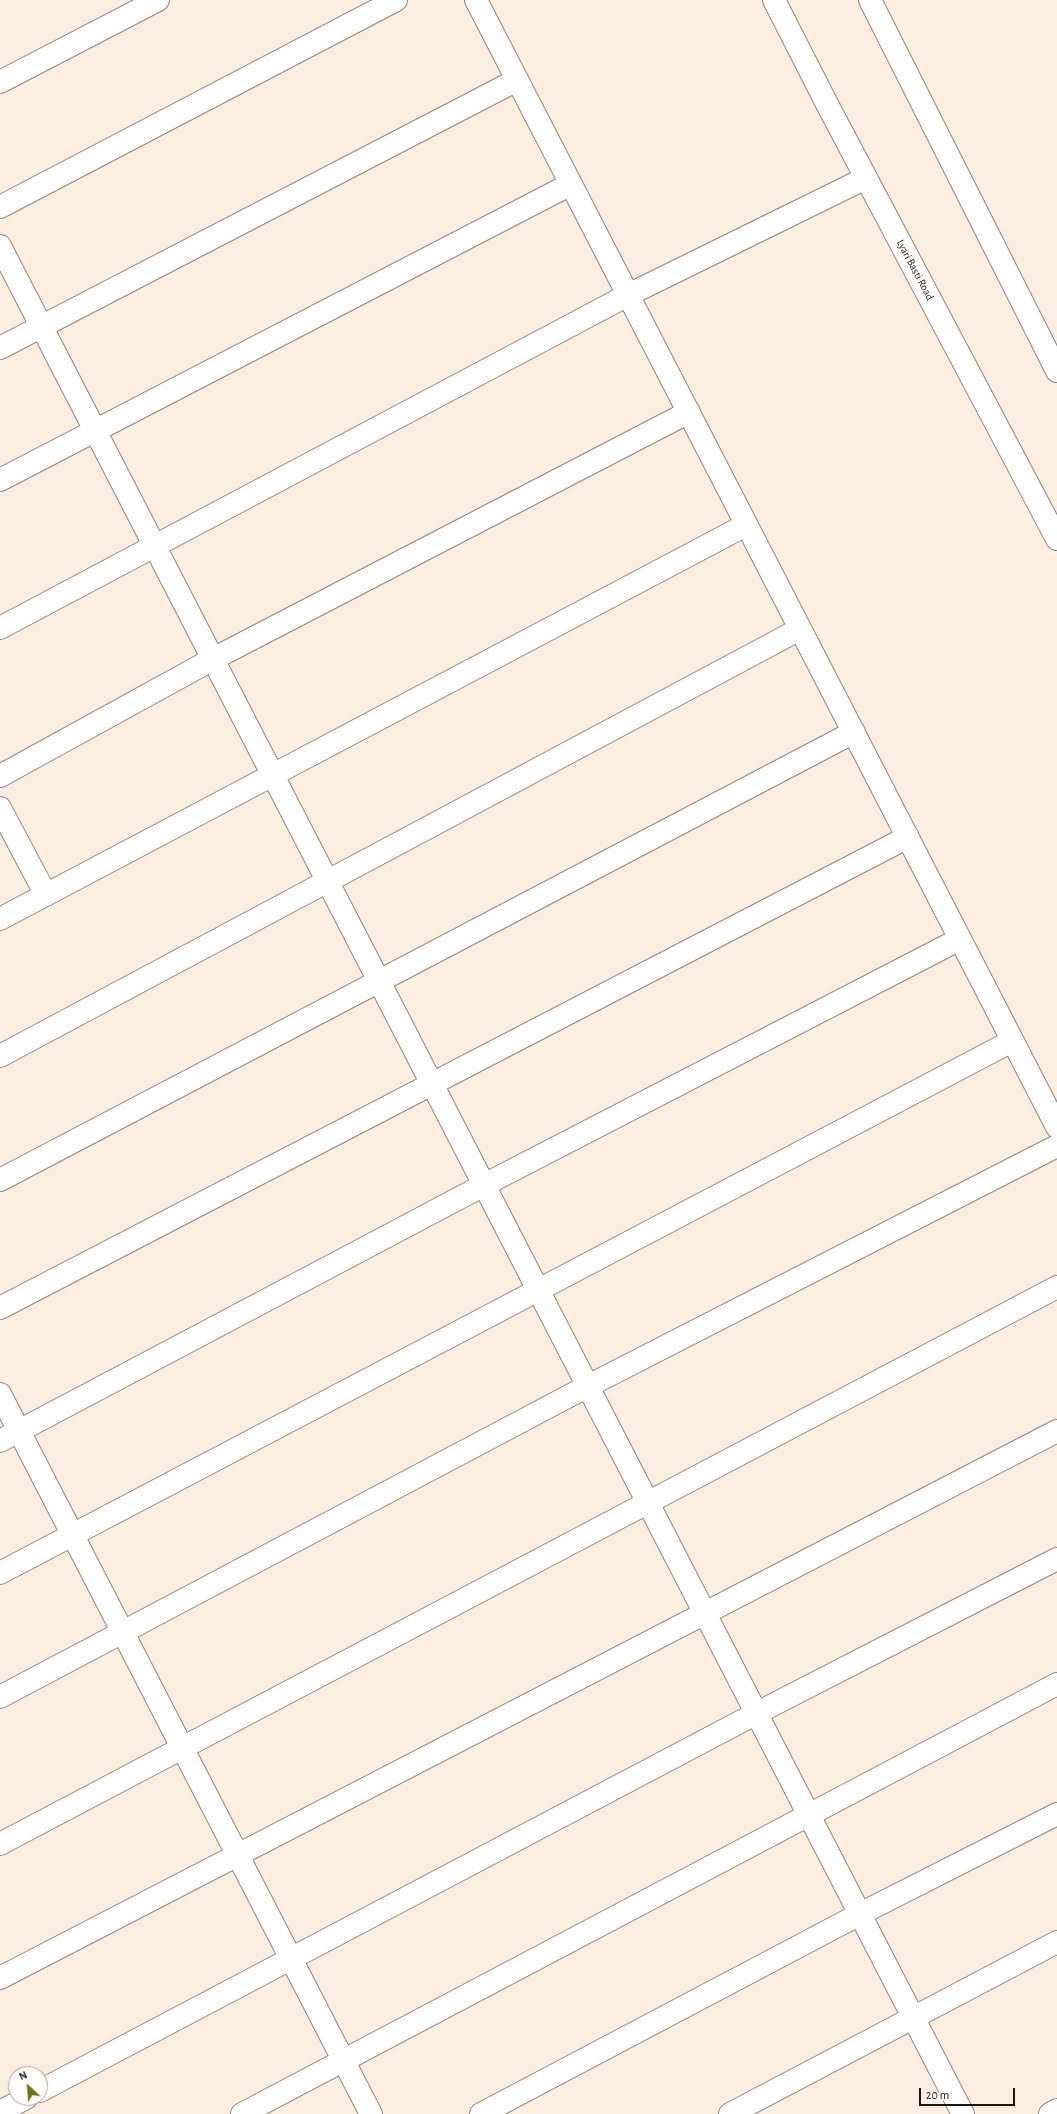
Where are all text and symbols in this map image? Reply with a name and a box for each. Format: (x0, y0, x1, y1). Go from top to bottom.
street label: Lyari Basti Road (894, 237, 936, 303)
north arrow (8, 2066, 48, 2106)
text: N (17, 2069, 29, 2082)
scale bar (921, 2080, 1017, 2106)
text: 20 m (926, 2089, 949, 2101)

